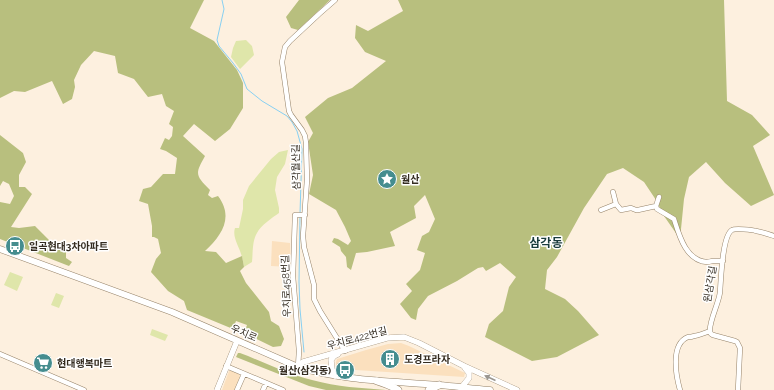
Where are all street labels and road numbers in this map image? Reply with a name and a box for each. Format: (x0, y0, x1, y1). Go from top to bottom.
street label: 삼각월산길 (290, 144, 302, 190)
street label: 우치로458번길 (279, 254, 293, 318)
street label: 원삼각길 (702, 265, 718, 303)
street label: 우치로 (229, 323, 259, 343)
street label: 우치로422번길 (326, 325, 388, 351)

